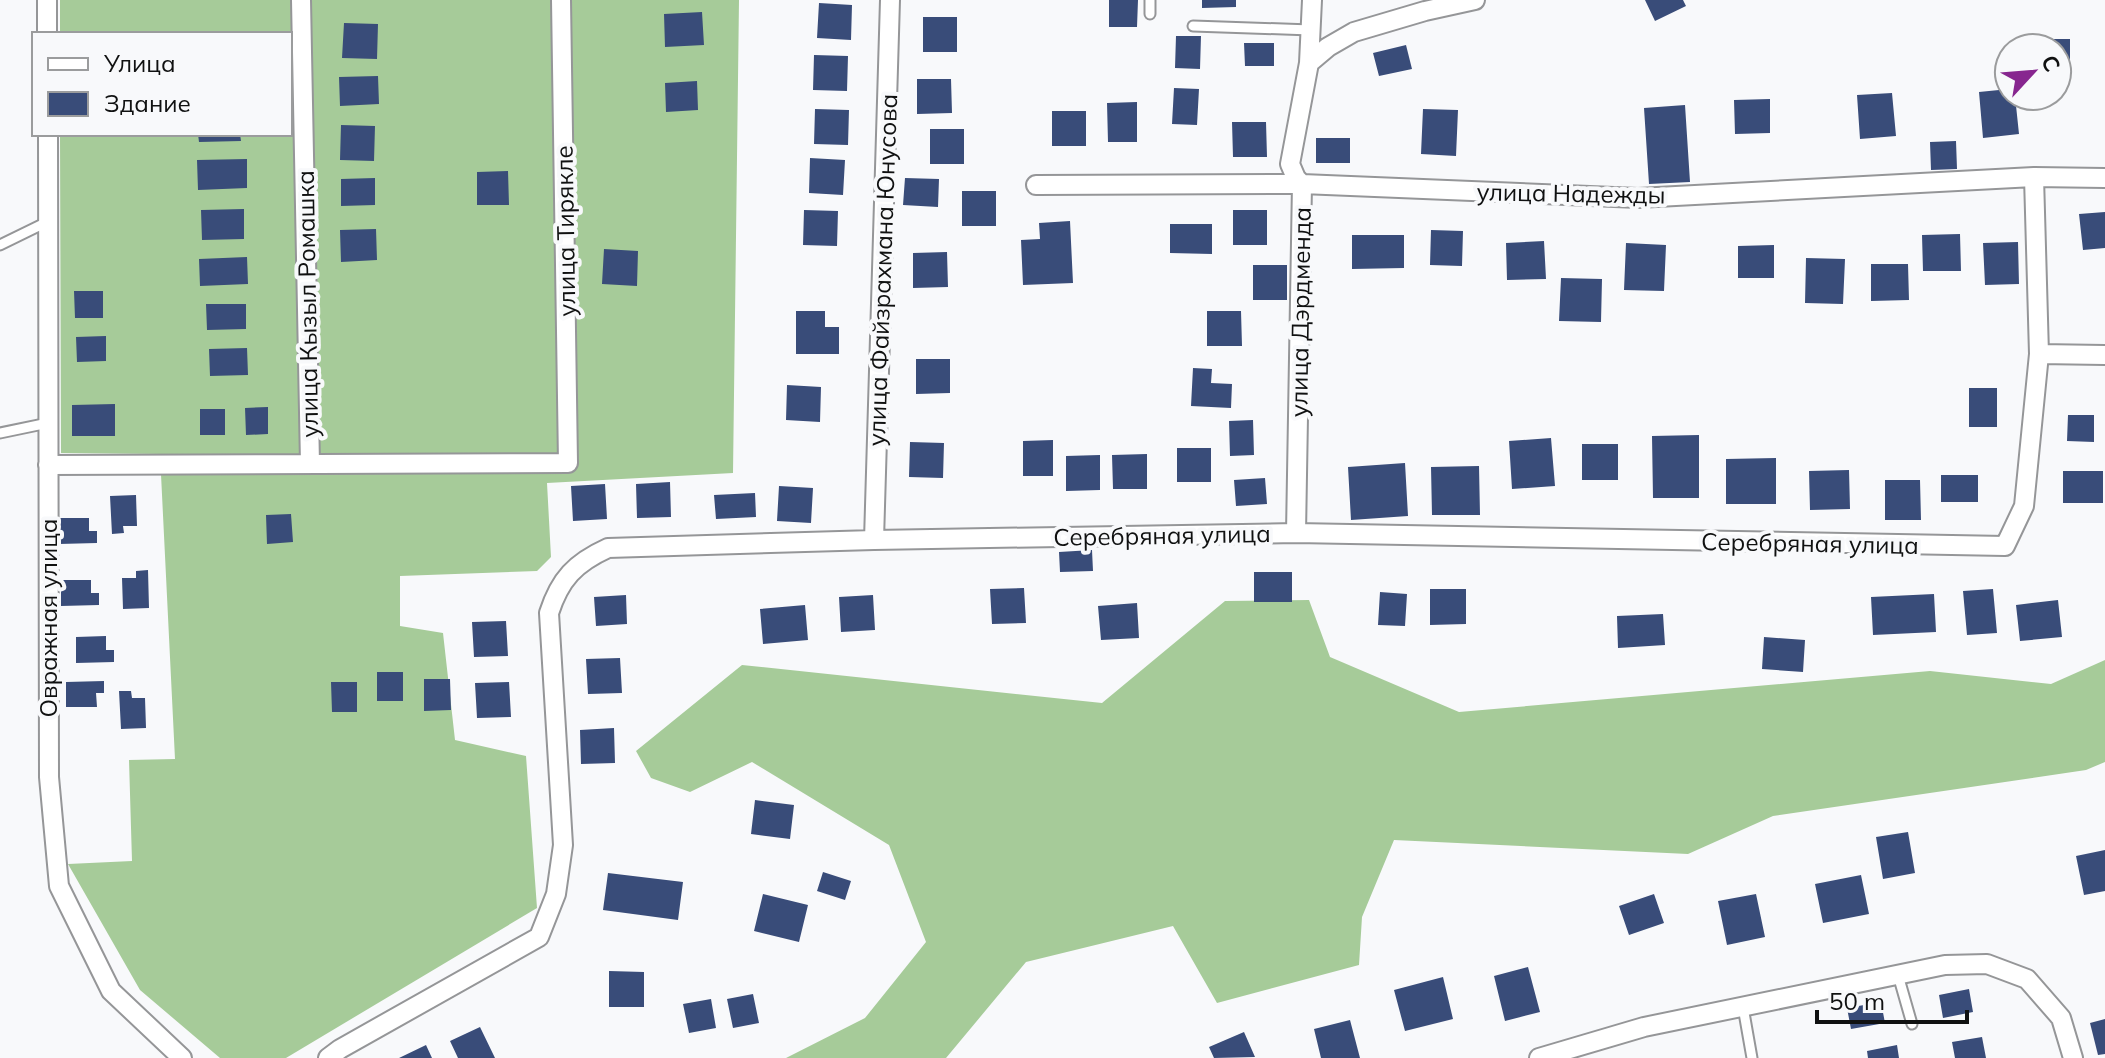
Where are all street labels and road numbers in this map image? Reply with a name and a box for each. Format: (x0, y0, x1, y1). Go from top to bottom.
street label: улица Файзрахмана Юнусова (861, 93, 903, 447)
street label: улица Тирякле (549, 145, 581, 317)
street label: улица Кызыл Ромашка (290, 170, 324, 438)
street label: улица Надежды (1476, 176, 1666, 210)
street label: улица Дэрдменда (1283, 207, 1317, 417)
street label: Серебряная улица (1053, 518, 1271, 552)
street label: Овражная улица (33, 519, 63, 717)
street label: Серебряная улица (1701, 526, 1919, 560)

